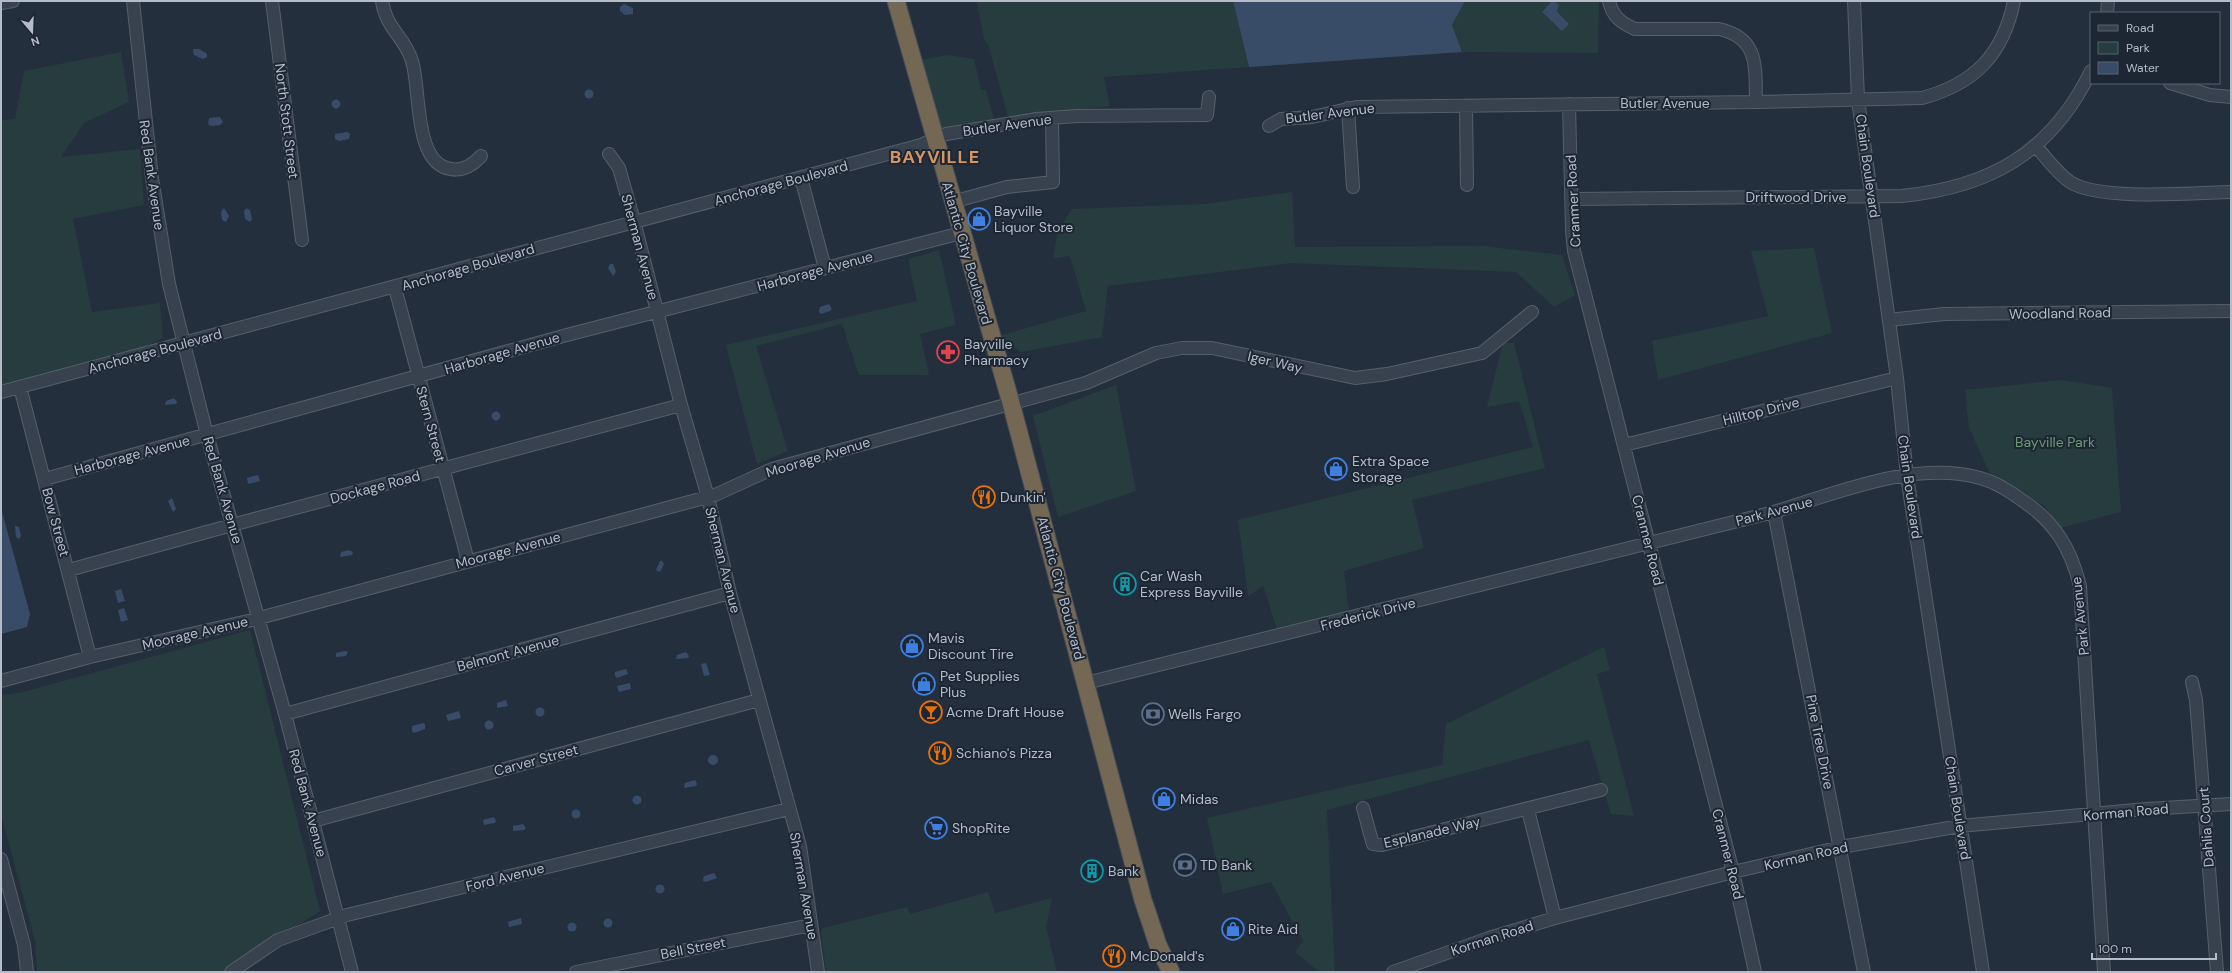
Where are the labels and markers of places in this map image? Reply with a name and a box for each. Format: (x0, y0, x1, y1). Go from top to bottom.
place label: Bayville Liquor Store (994, 202, 1073, 236)
shop icon: Bayville Liquor Store (966, 206, 992, 232)
place label: Bayville Pharmacy (964, 335, 1029, 369)
pharmacy icon: Bayville Pharmacy (935, 339, 961, 365)
place label: Extra Space Storage (1352, 452, 1429, 486)
shop icon: Extra Space Storage (1323, 456, 1349, 482)
restaurant icon: Dunkin' (971, 484, 997, 510)
place label: Dunkin' (1000, 488, 1046, 506)
place label: Car Wash Express Bayville (1140, 567, 1243, 601)
building icon: Car Wash Express Bayville (1112, 571, 1138, 597)
place label: Mavis Discount Tire (928, 629, 1014, 663)
shop icon: Mavis Discount Tire (899, 633, 925, 659)
place label: Pet Supplies Plus (940, 667, 1020, 701)
shop icon: Pet Supplies Plus (911, 671, 937, 697)
bar icon: Acme Draft House (918, 699, 944, 725)
bank icon: Wells Fargo (1140, 701, 1166, 727)
place label: Acme Draft House (946, 703, 1064, 721)
place label: Wells Fargo (1168, 705, 1241, 723)
restaurant icon: Schiano's Pizza (927, 740, 953, 766)
place label: Schiano's Pizza (956, 744, 1052, 762)
shop icon: Midas (1151, 786, 1177, 812)
place label: Midas (1180, 790, 1219, 808)
supermarket icon: ShopRite (923, 815, 949, 841)
place label: ShopRite (952, 819, 1010, 837)
bank icon: TD Bank (1172, 852, 1198, 878)
place label: TD Bank (1200, 856, 1252, 874)
building icon: Bank (1079, 858, 1105, 884)
place label: Bank (1108, 862, 1139, 880)
shop icon: Rite Aid (1220, 916, 1246, 942)
place label: Rite Aid (1248, 920, 1298, 938)
restaurant icon: McDonald's (1101, 943, 1127, 969)
place label: McDonald's (1130, 947, 1205, 965)

